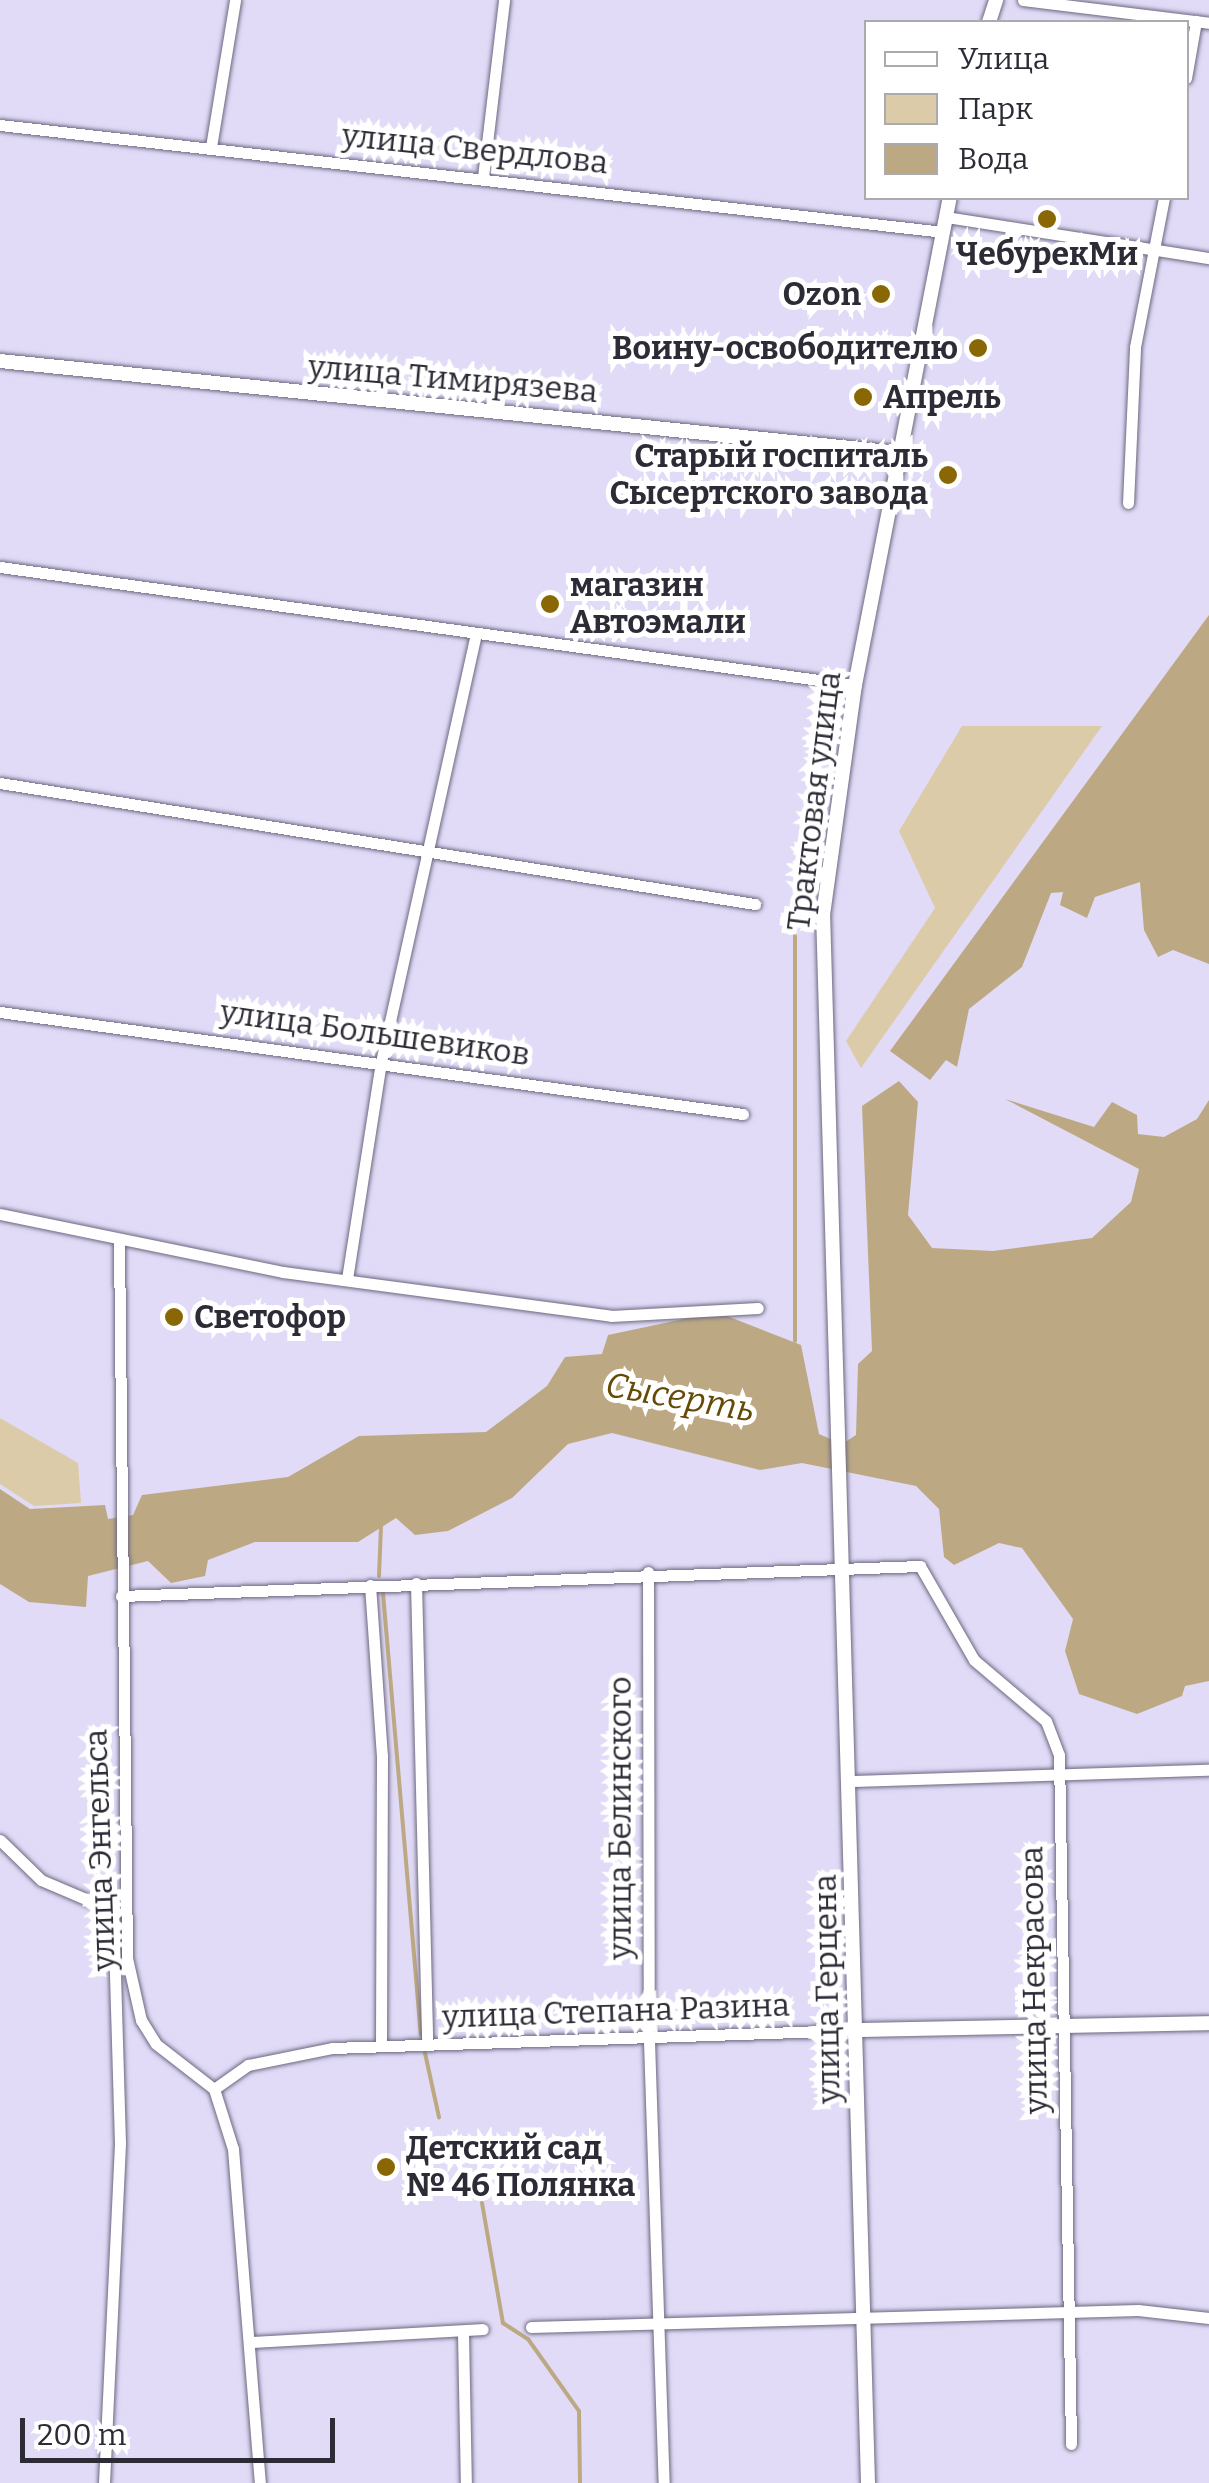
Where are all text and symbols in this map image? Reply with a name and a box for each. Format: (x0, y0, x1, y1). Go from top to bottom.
legend (864, 20, 1189, 200)
text: Улица (958, 41, 1049, 77)
text: Парк (958, 91, 1033, 127)
street label: улица Свердлова (340, 116, 610, 182)
text: Вода (958, 141, 1028, 177)
marker: ЧебурекМи (1036, 208, 1058, 230)
place label: ЧебурекМи (956, 235, 1138, 273)
place label: Ozon (782, 275, 861, 313)
marker: Ozon (870, 283, 892, 305)
place label: Воину-освободителю (612, 329, 958, 367)
marker: Воину-освободителю (967, 337, 989, 359)
street label: улица Тимирязева (307, 347, 599, 411)
place label: Апрель (883, 378, 1001, 416)
marker: Апрель (852, 386, 874, 408)
place label: Старый госпиталь Сысертского завода (610, 438, 928, 513)
marker: Старый госпиталь Сысертского завода (937, 464, 959, 486)
place label: магазин Автоэмали (570, 567, 746, 642)
marker: магазин Автоэмали (539, 593, 561, 615)
street label: Трактовая улица (779, 669, 849, 933)
street label: улица Большевиков (218, 992, 532, 1074)
place label: Светофор (194, 1298, 346, 1336)
marker: Светофор (163, 1306, 185, 1328)
water label: Сысерть (602, 1363, 758, 1431)
street label: улица Белинского (601, 1676, 639, 1960)
street label: улица Энгельса (77, 1728, 123, 1972)
street label: улица Некрасова (1012, 1846, 1056, 2114)
street label: улица Герцена (806, 1874, 848, 2104)
street label: улица Степана Разина (442, 1986, 790, 2036)
place label: Детский сад № 46 Полянка (406, 2130, 635, 2205)
marker: Детский сад № 46 Полянка (375, 2156, 397, 2178)
scale bar (25, 2398, 340, 2460)
text: 200 m (37, 2417, 126, 2453)

